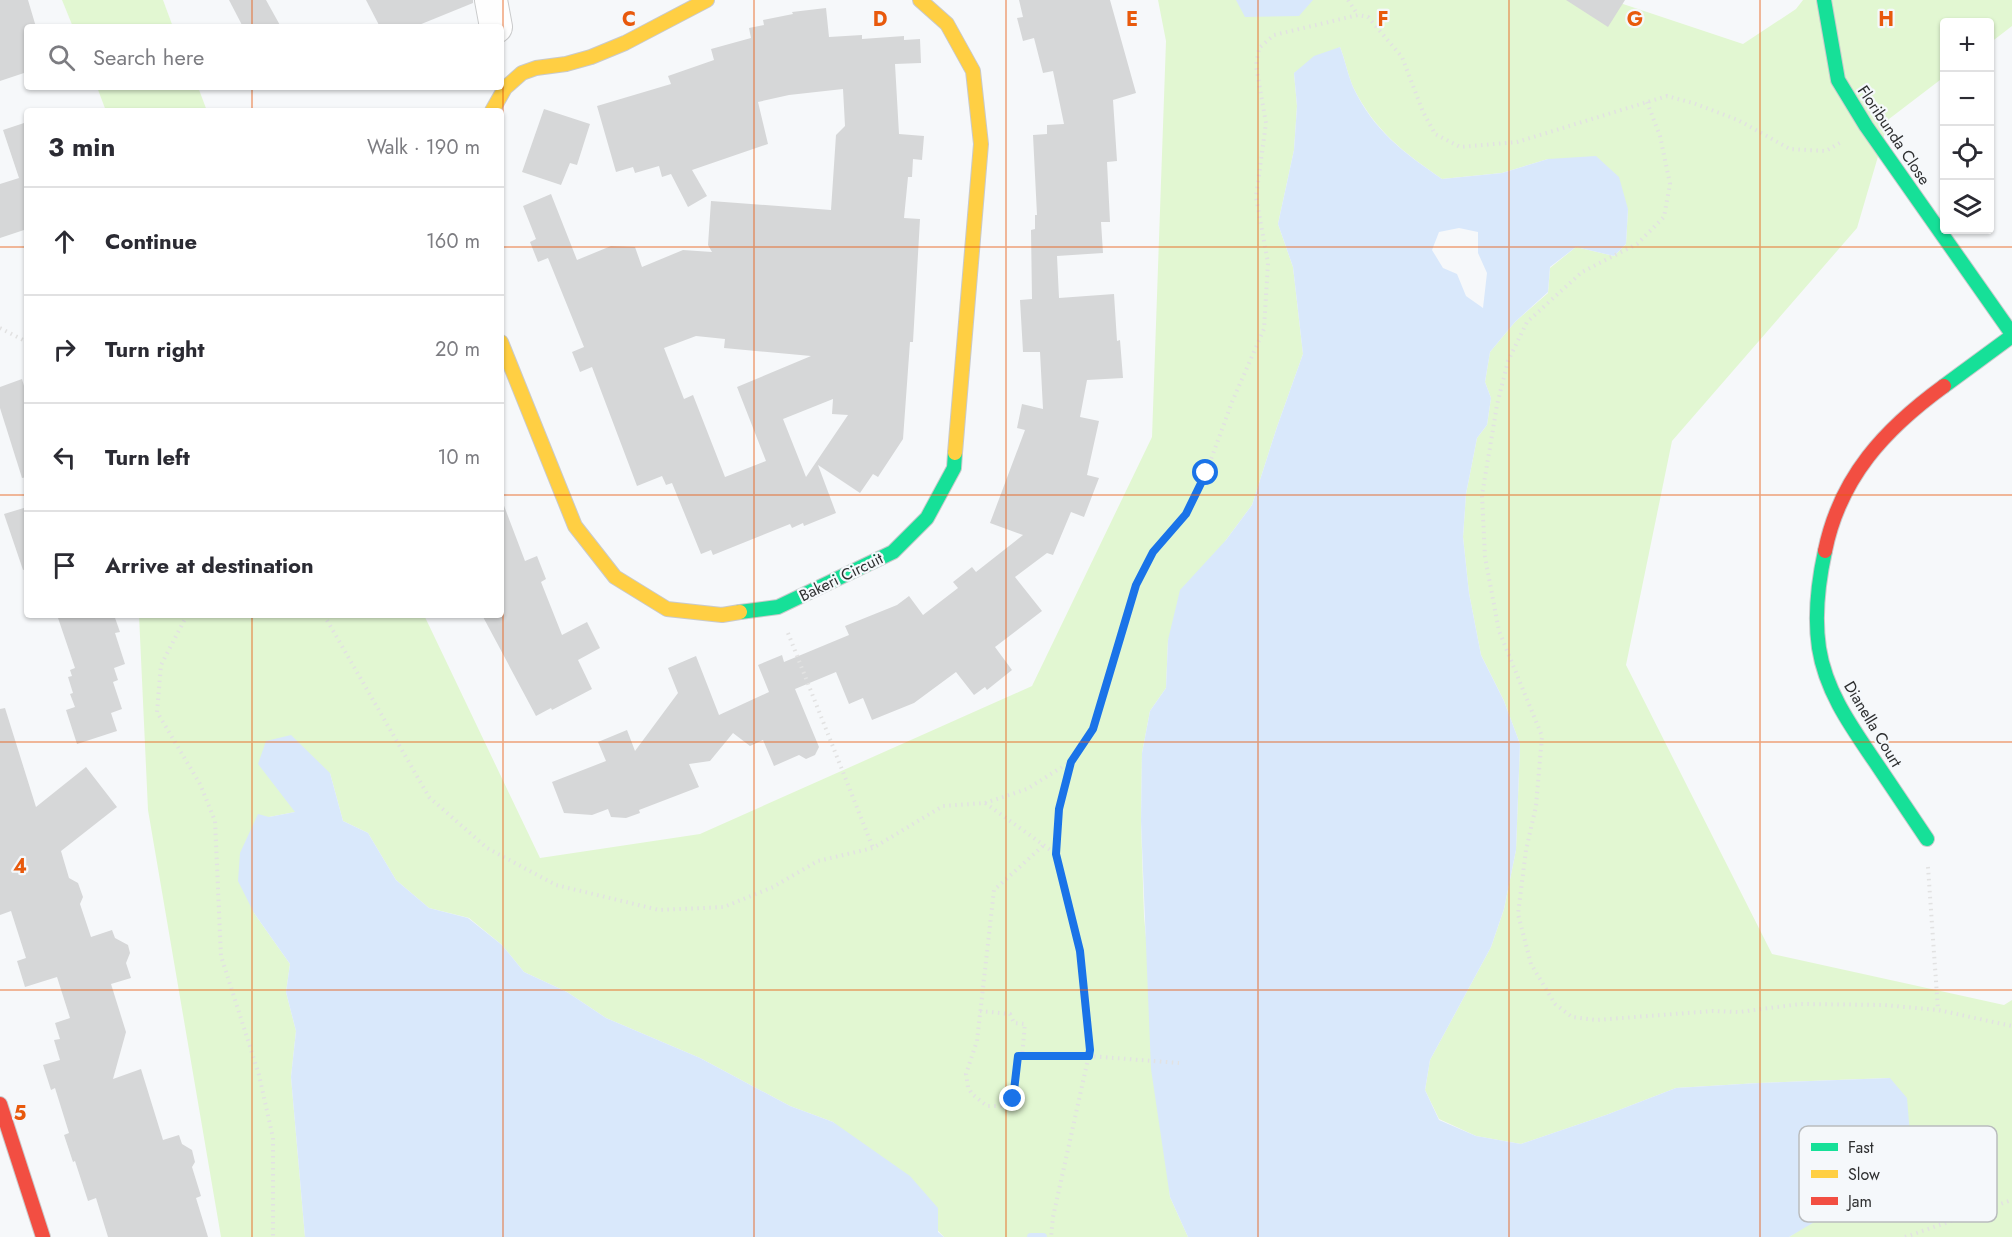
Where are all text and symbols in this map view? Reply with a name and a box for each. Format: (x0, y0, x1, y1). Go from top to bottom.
text: C (622, 5, 636, 34)
text: D (873, 5, 887, 34)
text: E (1126, 5, 1138, 34)
text: F (1377, 5, 1389, 34)
text: G (1627, 5, 1643, 34)
text: H (1878, 5, 1894, 34)
map controls (1940, 18, 1994, 234)
button: + (1940, 18, 1994, 72)
search box (24, 24, 504, 90)
icon: search (45, 41, 78, 74)
text: Search here (93, 41, 204, 73)
button: − (1940, 72, 1994, 126)
street label: Floribunda Close (1852, 81, 1936, 189)
button: locate (1940, 126, 1994, 180)
text: 3 min (48, 128, 115, 166)
text: Walk · 190 m (367, 133, 480, 162)
button: layers (1940, 180, 1994, 234)
icon: ahead (48, 225, 81, 258)
text: Continue (105, 225, 197, 257)
text: 160 m (426, 227, 480, 256)
icon: right (48, 333, 81, 366)
text: Turn right (105, 333, 205, 365)
text: 20 m (435, 335, 480, 364)
icon: left (48, 441, 81, 474)
text: Turn left (105, 441, 190, 473)
text: 10 m (437, 443, 480, 472)
route start (1192, 459, 1218, 485)
street label: Bakeri Circuit (795, 547, 887, 607)
icon: arrive (48, 549, 81, 582)
text: Arrive at destination (105, 549, 314, 581)
street label: Dianella Court (1838, 677, 1908, 771)
text: 4 (13, 852, 27, 881)
route end (999, 1085, 1025, 1111)
text: 5 (14, 1099, 27, 1128)
legend (1799, 1126, 1997, 1222)
text: Fast (1848, 1136, 1874, 1159)
text: Slow (1848, 1163, 1880, 1186)
text: Jam (1846, 1190, 1872, 1213)

